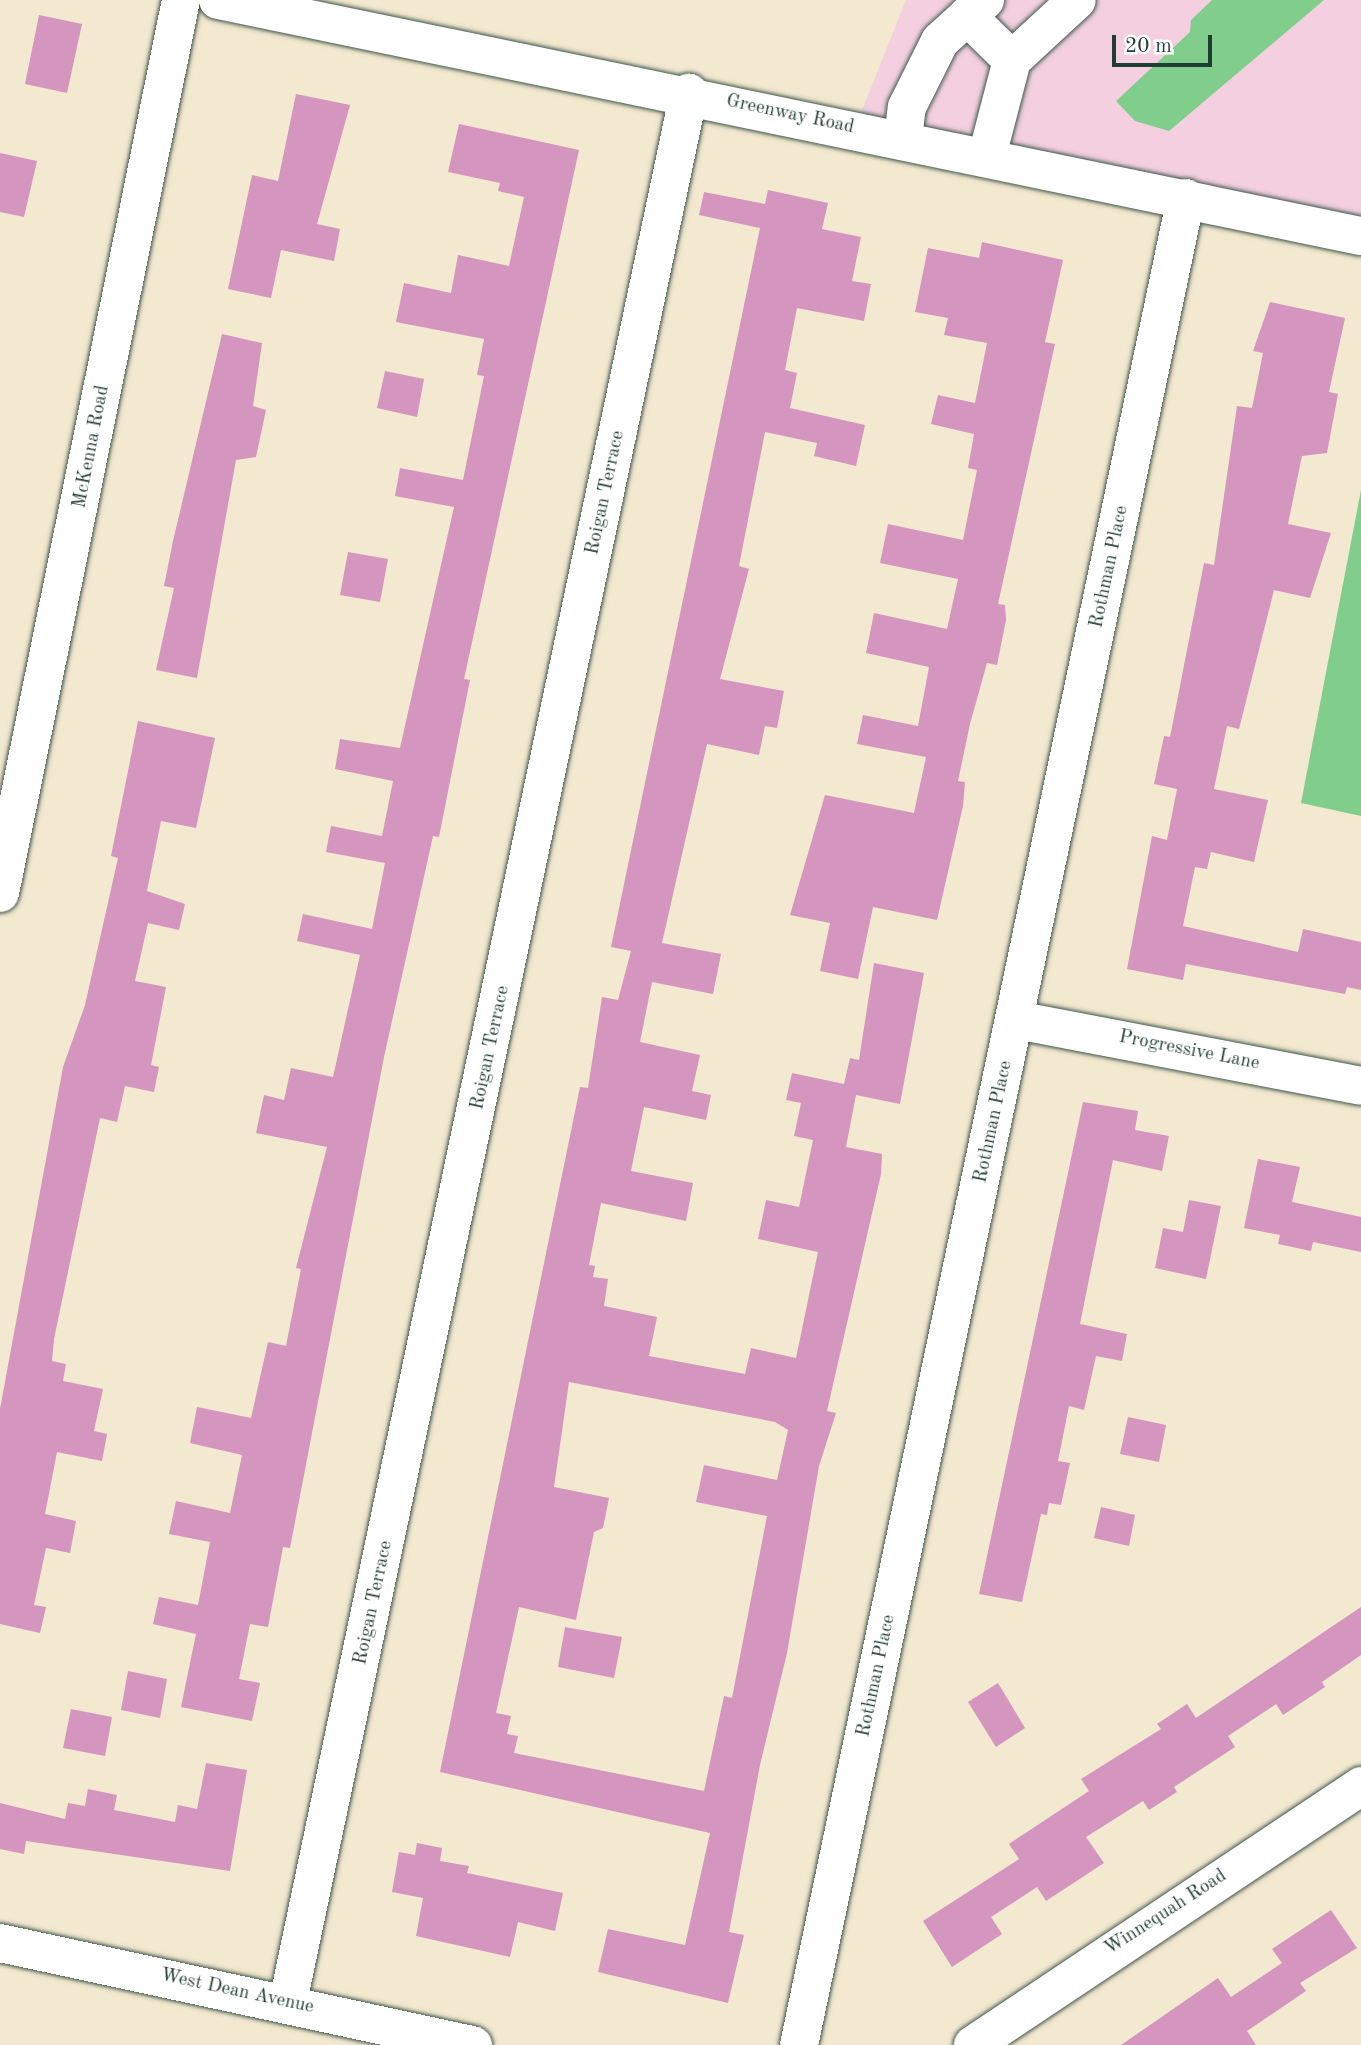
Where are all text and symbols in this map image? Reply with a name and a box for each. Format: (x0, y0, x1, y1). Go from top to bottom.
scale bar (1116, 21, 1216, 65)
text: 20 m (1125, 36, 1172, 57)
street label: Greenway Road (724, 90, 856, 140)
street label: McKenna Road (69, 384, 115, 510)
street label: Roigan Terrace (582, 429, 630, 557)
street label: Rothman Place (1086, 504, 1134, 630)
street label: Roigan Terrace (467, 984, 515, 1112)
street label: Progressive Lane (1117, 1026, 1261, 1076)
street label: Rothman Place (970, 1059, 1018, 1185)
street label: Roigan Terrace (350, 1539, 398, 1667)
street label: Rothman Place (853, 1613, 901, 1739)
street label: Winnequah Road (1101, 1865, 1231, 1961)
street label: West Dean Avenue (158, 1965, 316, 2019)

